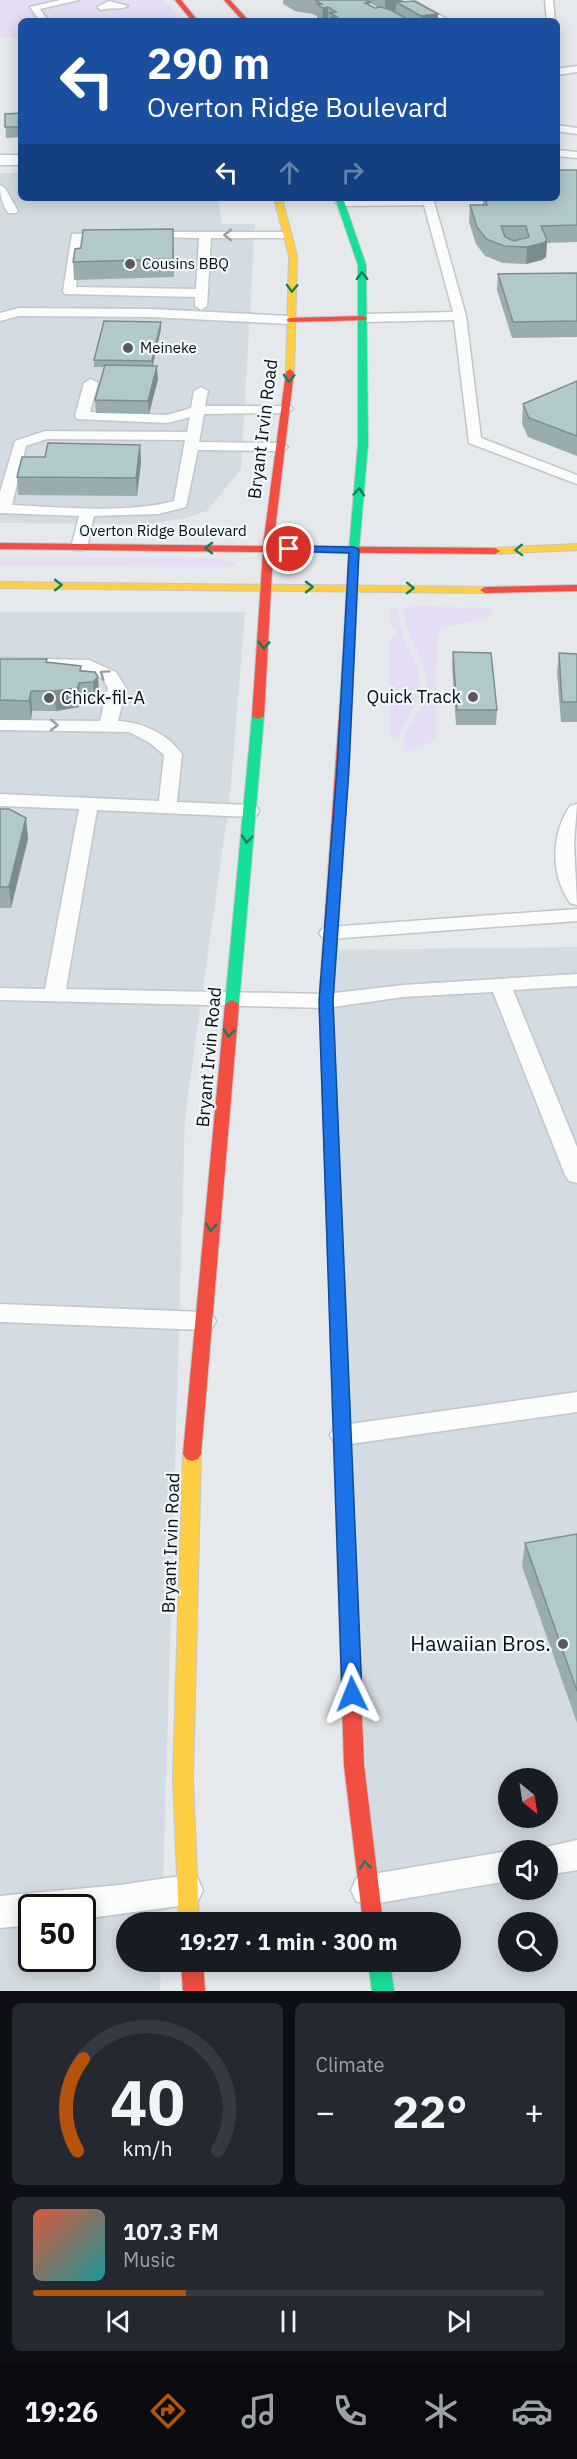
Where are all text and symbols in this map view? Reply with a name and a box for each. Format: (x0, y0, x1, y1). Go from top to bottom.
text: 290 m (147, 36, 270, 91)
icon: left (48, 42, 126, 120)
text: Overton Ridge Boulevard (147, 89, 448, 124)
icon: left (210, 156, 243, 189)
icon: ahead (273, 156, 306, 189)
icon: right (336, 156, 369, 189)
one-way arrow (223, 229, 232, 241)
place label: Cousins BBQ (142, 254, 229, 273)
marker: Cousins BBQ (123, 257, 137, 271)
one-way arrow (356, 271, 368, 280)
one-way arrow (285, 283, 298, 292)
place label: Meineke (140, 338, 197, 357)
marker: Meineke (121, 341, 135, 355)
street label: Bryant Irvin Road (243, 358, 283, 500)
one-way arrow (283, 374, 296, 383)
one-way arrow (352, 487, 365, 496)
street label: Overton Ridge Boulevard (79, 521, 247, 540)
pin (263, 523, 314, 574)
icon: arrive (272, 532, 305, 565)
one-way arrow (205, 542, 214, 554)
one-way arrow (514, 544, 523, 556)
one-way arrow (54, 579, 63, 591)
one-way arrow (305, 581, 314, 593)
one-way arrow (406, 582, 415, 594)
one-way arrow (258, 640, 270, 649)
one-way arrow (99, 671, 110, 682)
place label: Quick Track (367, 685, 462, 708)
place label: Chick-fil-A (61, 686, 146, 709)
marker: Quick Track (466, 690, 480, 704)
marker: Chick-fil-A (42, 691, 56, 705)
one-way arrow (50, 719, 59, 732)
one-way arrow (241, 835, 254, 844)
street label: Bryant Irvin Road (191, 986, 226, 1128)
one-way arrow (223, 1029, 236, 1038)
one-way arrow (205, 1223, 218, 1232)
street label: Bryant Irvin Road (157, 1472, 184, 1614)
place label: Hawaiian Bros. (410, 1629, 551, 1657)
marker: Hawaiian Bros. (556, 1637, 570, 1651)
position arrow (320, 1662, 384, 1726)
north arrow (498, 1768, 558, 1828)
map controls (498, 1768, 558, 1972)
button: sound (498, 1840, 558, 1900)
one-way arrow (359, 1860, 372, 1870)
speed limit sign: 50 (18, 1894, 96, 1972)
button: search (498, 1912, 558, 1972)
text: 19:27 · 1 min · 300 m (179, 1927, 398, 1956)
text: Climate (316, 2051, 384, 2078)
text: 40 (110, 2061, 185, 2142)
text: 22° (392, 2082, 467, 2140)
text: − (316, 2090, 335, 2133)
text: + (524, 2090, 544, 2133)
text: km/h (122, 2134, 172, 2162)
text: 107.3 FM (123, 2217, 219, 2246)
text: Music (123, 2246, 175, 2273)
icon: previous (102, 2305, 135, 2338)
icon: pause (272, 2305, 305, 2338)
icon: next (442, 2305, 475, 2338)
icon: directions (147, 2390, 189, 2432)
icon: music (238, 2390, 280, 2432)
icon: phone (329, 2390, 371, 2432)
icon: climate (420, 2390, 462, 2432)
icon: car (511, 2390, 553, 2432)
text: 19:26 (24, 2394, 98, 2429)

